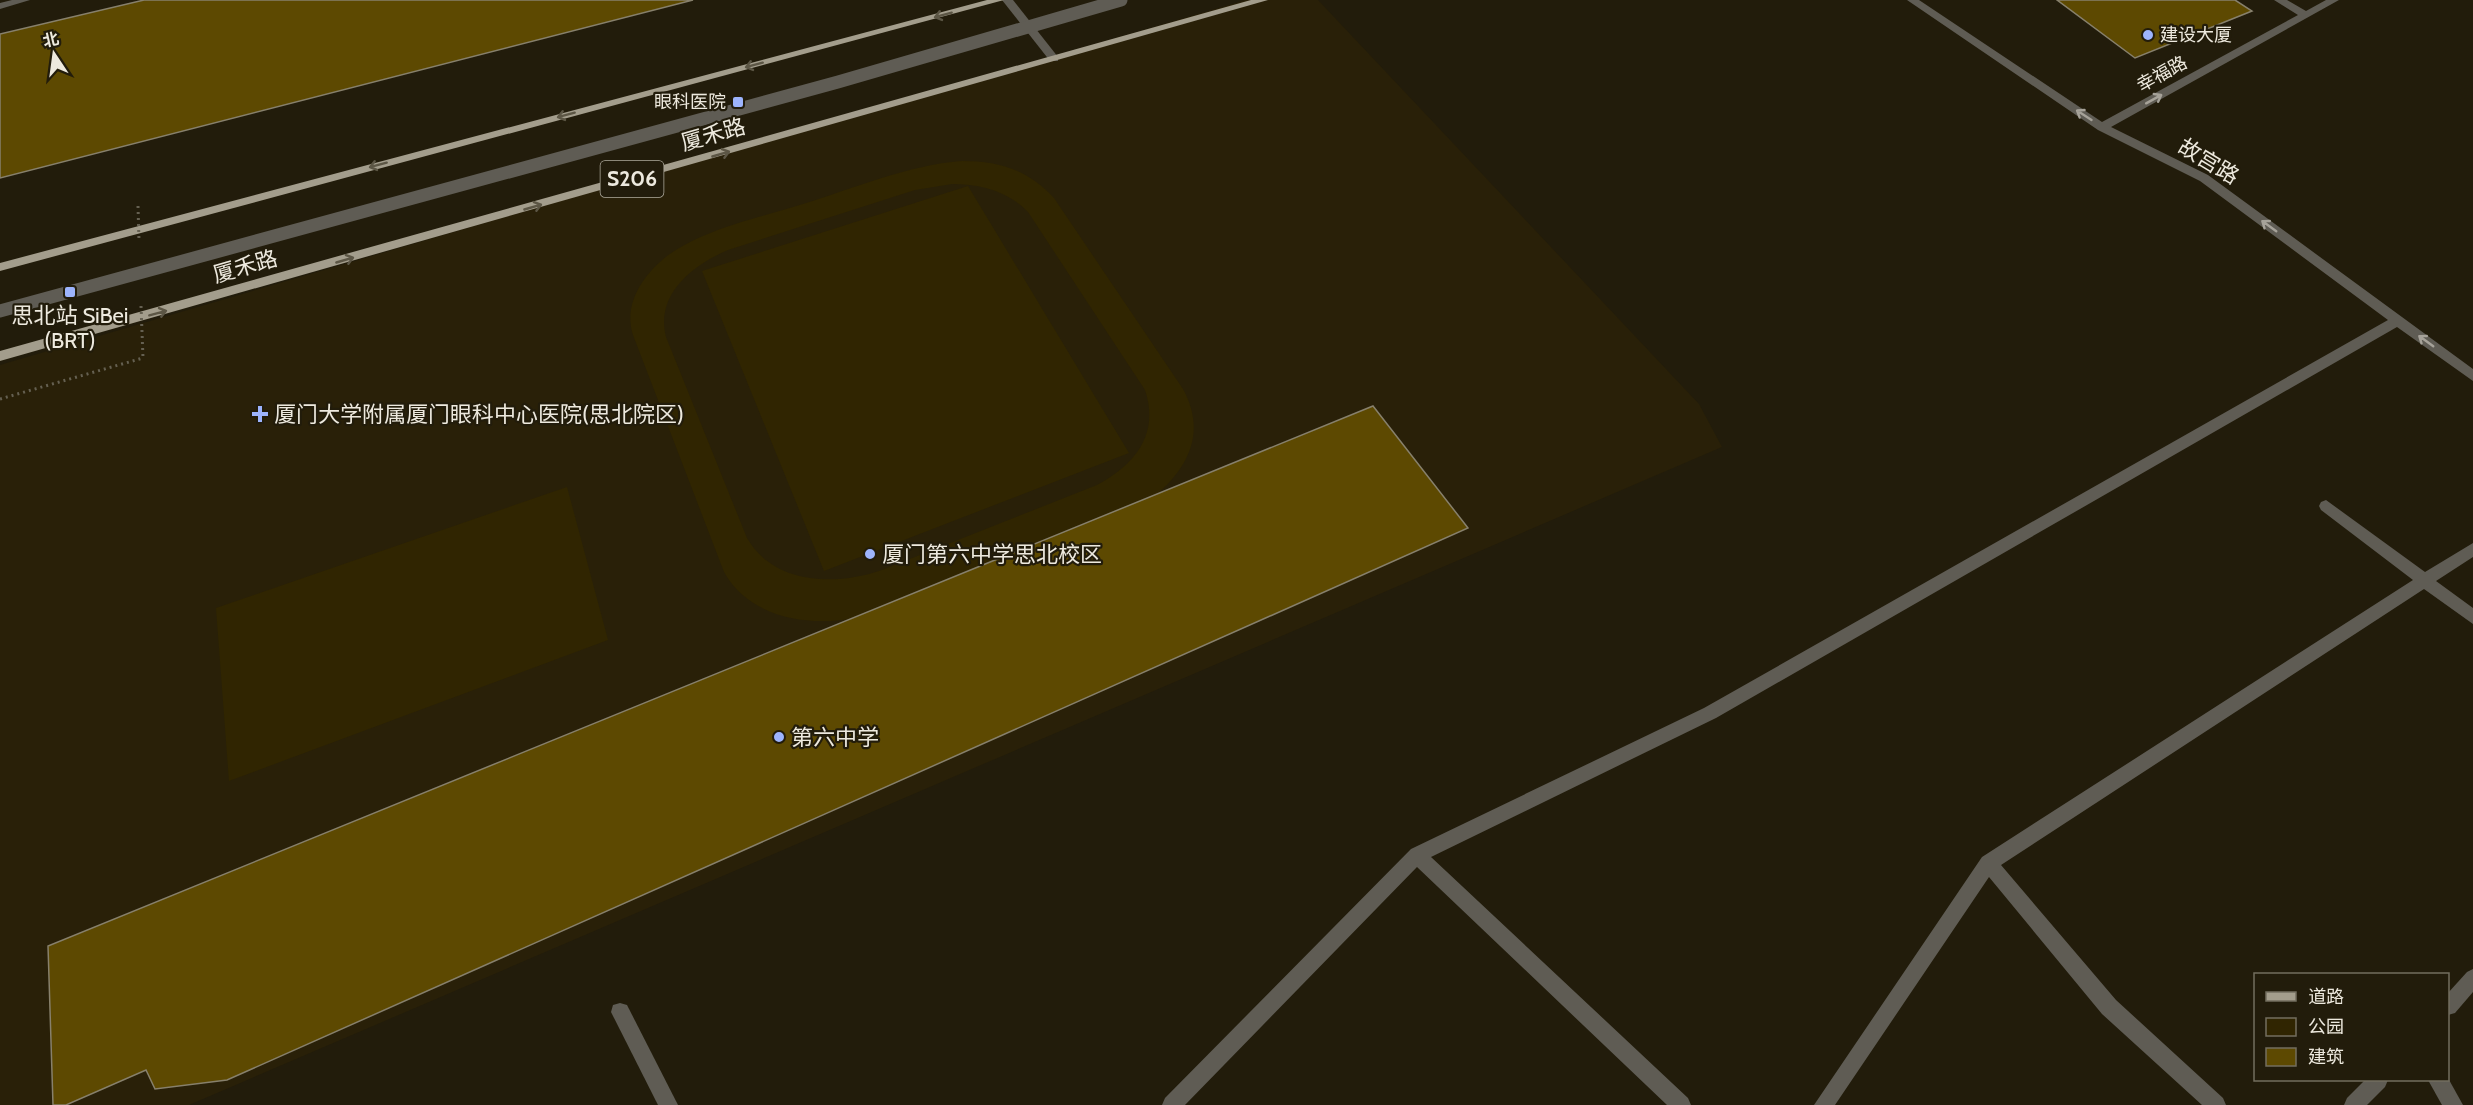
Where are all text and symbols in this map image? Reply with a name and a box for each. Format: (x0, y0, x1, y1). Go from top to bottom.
one-way arrow (934, 10, 953, 21)
north arrow (24, 24, 84, 84)
place label: 建设大厦 (2160, 24, 2232, 46)
marker: 建设大厦 (2141, 28, 2155, 42)
text: 北 (41, 29, 61, 51)
street label: 幸福路 (2133, 51, 2191, 97)
one-way arrow (745, 60, 764, 71)
place label: 眼科医院 (654, 91, 726, 113)
one-way arrow (2145, 93, 2162, 105)
marker: 眼科医院 (731, 95, 745, 109)
one-way arrow (2076, 109, 2093, 121)
one-way arrow (557, 110, 576, 122)
street label: 厦禾路 (678, 112, 749, 157)
street label: 故宫路 (2173, 133, 2244, 190)
one-way arrow (711, 148, 730, 159)
one-way arrow (368, 160, 387, 172)
road number: S206 (600, 161, 664, 197)
one-way arrow (523, 201, 542, 212)
one-way arrow (2261, 219, 2277, 232)
street label: 厦禾路 (210, 244, 281, 289)
one-way arrow (335, 254, 354, 265)
marker: 思北站 SiBei (BRT) (63, 285, 77, 299)
place label: 思北站 SiBei (BRT) (11, 302, 129, 354)
one-way arrow (148, 306, 167, 318)
one-way arrow (2418, 335, 2434, 347)
place label: 厦门大学附属厦门眼科中心医院(思北院区) (274, 401, 684, 428)
marker: 厦门大学附属厦门眼科中心医院(思北院区) (251, 405, 269, 423)
place label: 厦门第六中学思北校区 (882, 541, 1102, 568)
marker: 厦门第六中学思北校区 (863, 547, 877, 561)
place label: 第六中学 (791, 724, 879, 751)
marker: 第六中学 (772, 730, 786, 744)
legend (2254, 973, 2449, 1081)
text: 道路 (2308, 986, 2344, 1008)
text: 公园 (2308, 1016, 2344, 1038)
text: 建筑 (2308, 1046, 2344, 1068)

